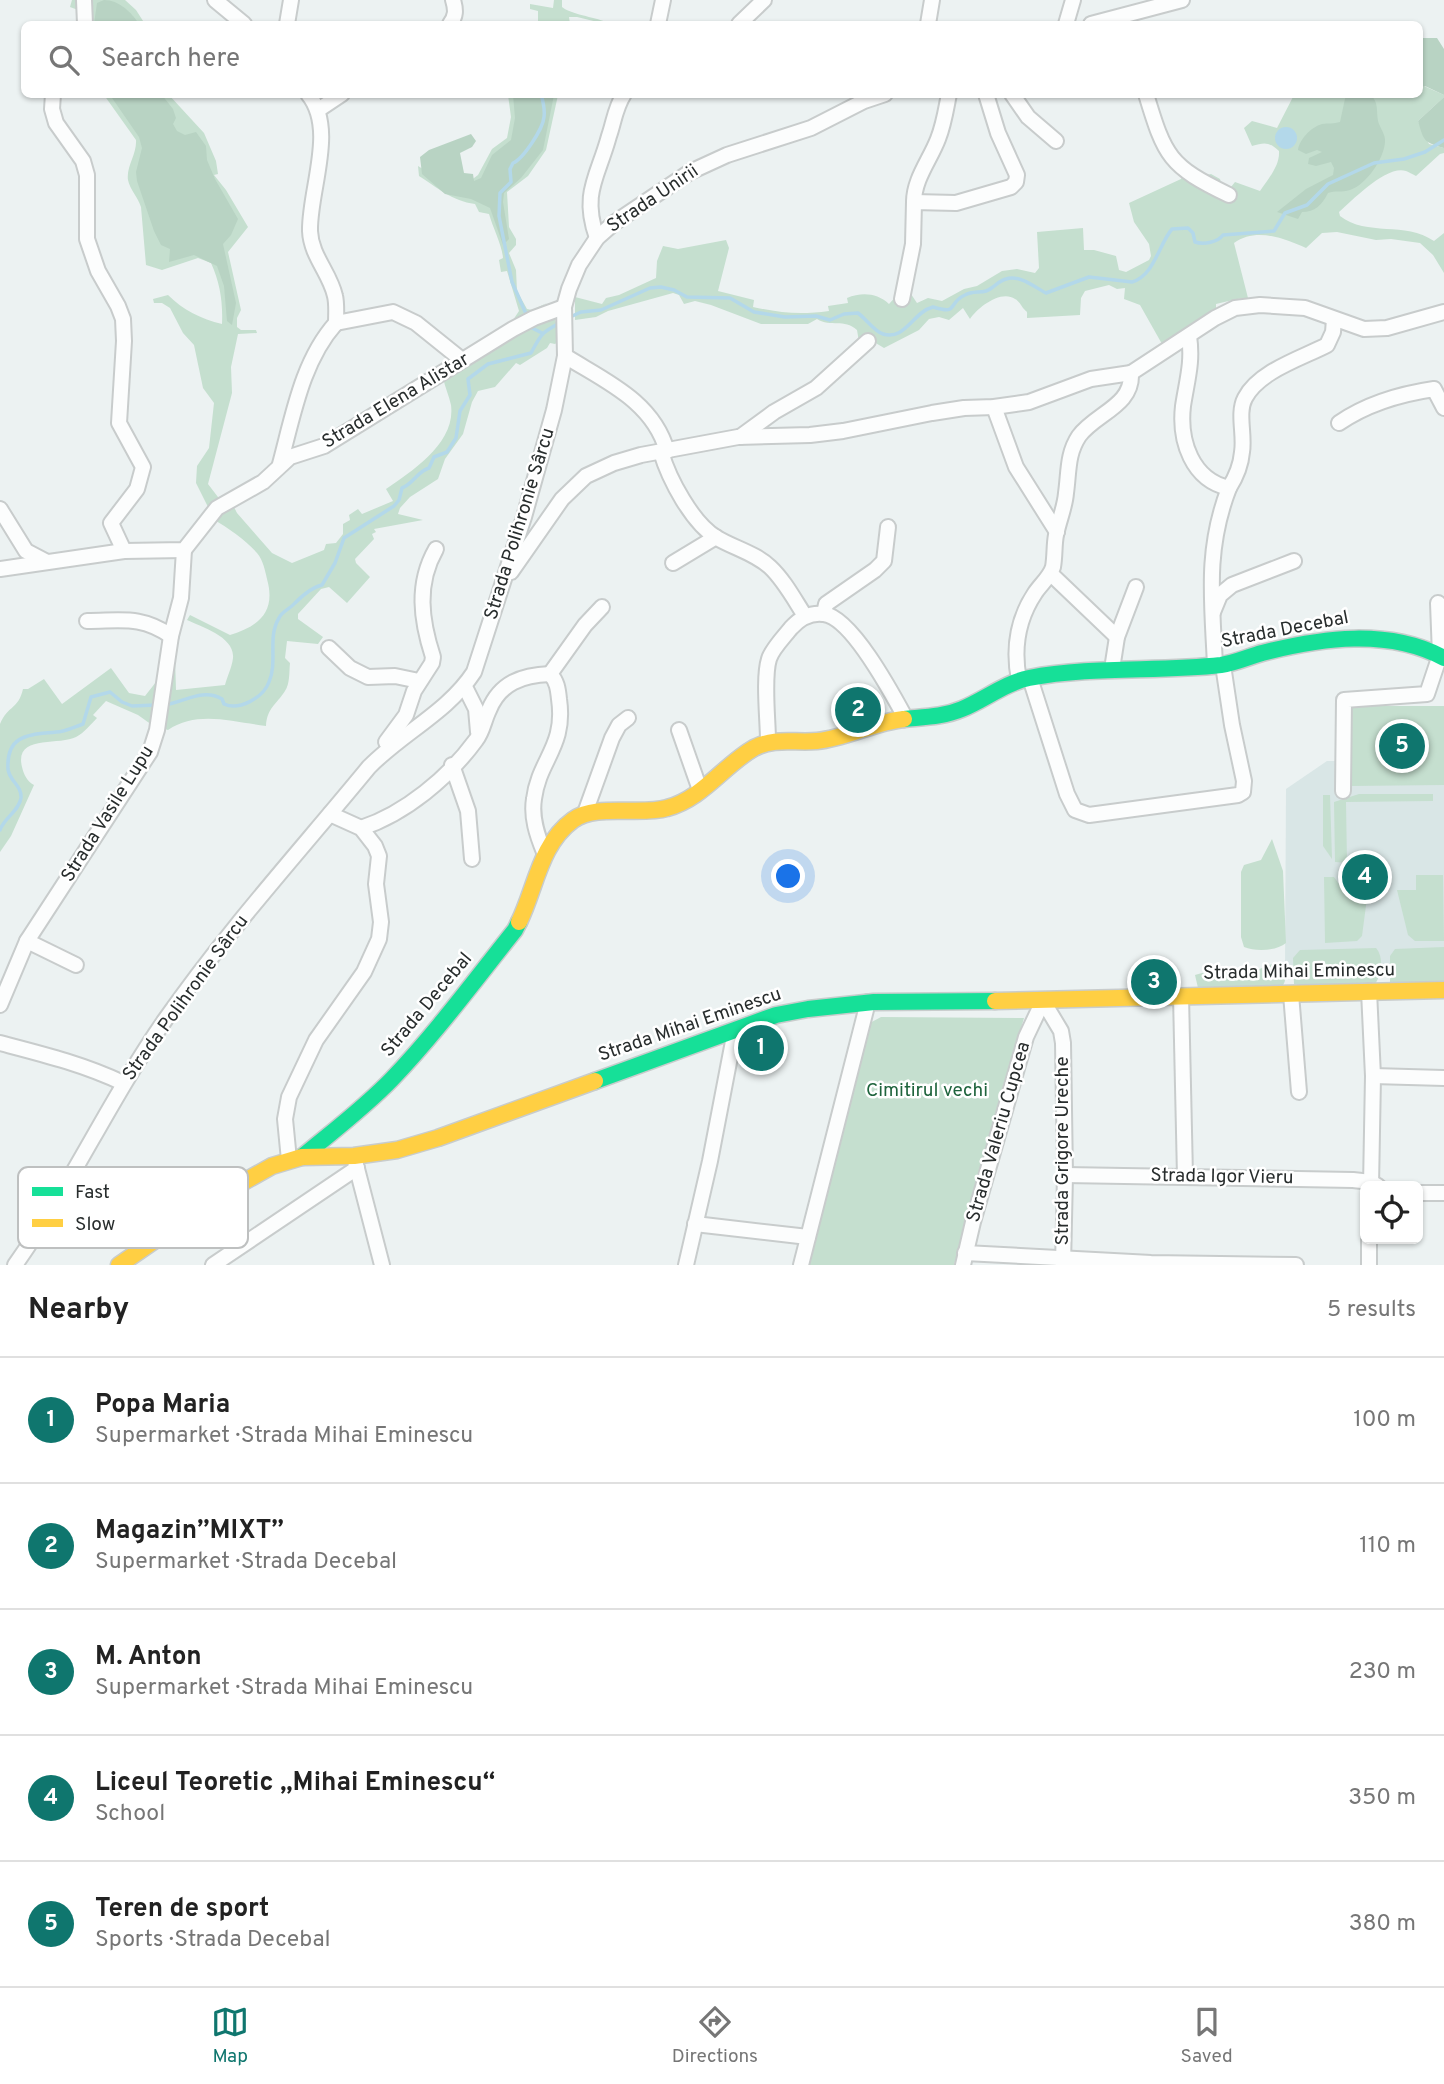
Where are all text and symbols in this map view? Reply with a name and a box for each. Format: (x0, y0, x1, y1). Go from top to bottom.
search box (21, 21, 1423, 98)
icon: search (45, 41, 83, 79)
text: Search here (101, 43, 240, 76)
street label: Strada Unirii (603, 160, 703, 238)
street label: Strada Elena Alistar (318, 347, 474, 454)
street label: Strada Polihronie Sârcu (479, 425, 561, 623)
street label: Strada Decebal (1219, 606, 1351, 654)
pin: 2 (835, 684, 881, 736)
pin: 5 (1379, 720, 1425, 772)
street label: Strada Vasile Lupu (56, 741, 160, 887)
pin: 4 (1342, 851, 1388, 903)
your location (771, 859, 805, 893)
street label: Strada Polihronie Sârcu (118, 910, 254, 1086)
street label: Strada Decebal (376, 948, 478, 1062)
pin: 3 (1131, 956, 1177, 1008)
street label: Strada Mihai Eminescu (1203, 958, 1395, 986)
street label: Strada Mihai Eminescu (595, 982, 785, 1068)
pin: 1 (738, 1022, 784, 1074)
street label: Strada Valeriu Cupcea (962, 1039, 1036, 1225)
street label: Strada Grigore Ureche (1051, 1056, 1075, 1246)
park label: Cimitirul vechi (866, 1079, 988, 1103)
street label: Strada Igor Vieru (1150, 1164, 1294, 1190)
legend (18, 1167, 248, 1248)
text: Fast (75, 1181, 110, 1205)
map controls (1360, 1181, 1423, 1244)
button: locate (1360, 1181, 1423, 1244)
text: Slow (75, 1213, 115, 1237)
text: Nearby (28, 1292, 129, 1329)
text: 5 results (1327, 1296, 1416, 1325)
text: Popa Maria (95, 1389, 230, 1422)
text: 1 (46, 1406, 56, 1435)
text: 100 m (1353, 1406, 1416, 1435)
text: Supermarket · Strada Mihai Eminescu (95, 1422, 473, 1451)
text: Magazin”MIXT” (95, 1515, 284, 1548)
text: 2 (44, 1532, 58, 1561)
text: 110 m (1359, 1532, 1416, 1561)
text: Supermarket · Strada Decebal (95, 1548, 397, 1577)
text: M. Anton (95, 1641, 202, 1674)
text: 3 (44, 1658, 58, 1687)
text: 230 m (1349, 1658, 1416, 1687)
text: Supermarket · Strada Mihai Eminescu (95, 1674, 473, 1703)
text: Liceul Teoretic „Mihai Eminescu“ (95, 1767, 495, 1800)
text: 4 (44, 1784, 58, 1813)
text: 350 m (1348, 1784, 1416, 1813)
text: School (95, 1800, 165, 1829)
text: Teren de sport (95, 1893, 269, 1926)
text: 5 (44, 1910, 58, 1939)
text: 380 m (1349, 1910, 1416, 1939)
text: Sports · Strada Decebal (95, 1926, 331, 1955)
tab: Map (211, 2003, 249, 2069)
tab: Directions (672, 2003, 758, 2069)
tab: Saved (1181, 2003, 1233, 2069)

